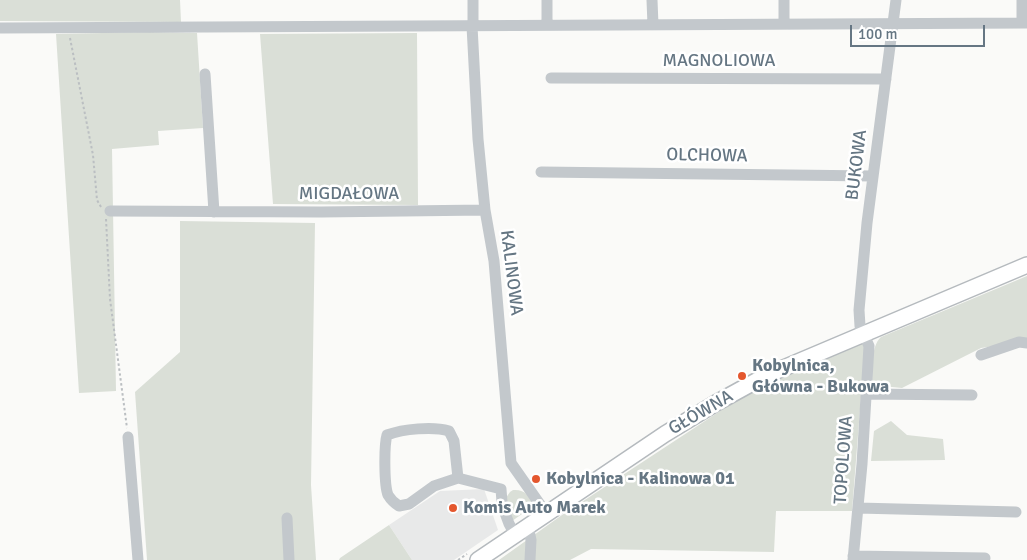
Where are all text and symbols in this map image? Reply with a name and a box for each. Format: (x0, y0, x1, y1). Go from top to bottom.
scale bar (852, 15, 987, 47)
text: 100 m (858, 25, 898, 43)
street label: MAGNOLIOWA (662, 50, 776, 72)
street label: BUKOWA (842, 128, 872, 202)
street label: OLCHOWA (666, 144, 748, 168)
street label: MIGDAŁOWA (299, 183, 399, 205)
street label: KALINOWA (495, 229, 527, 317)
place label: Kobylnica, Główna - Bukowa (752, 355, 889, 398)
marker: Kobylnica, Główna - Bukowa (736, 370, 748, 382)
street label: GŁÓWNA (665, 386, 737, 440)
street label: TOPOLOWA (830, 415, 858, 505)
place label: Kobylnica - Kalinowa 01 (546, 468, 735, 490)
marker: Kobylnica - Kalinowa 01 (530, 473, 542, 485)
place label: Komis Auto Marek (463, 497, 606, 519)
marker: Komis Auto Marek (447, 502, 459, 514)

